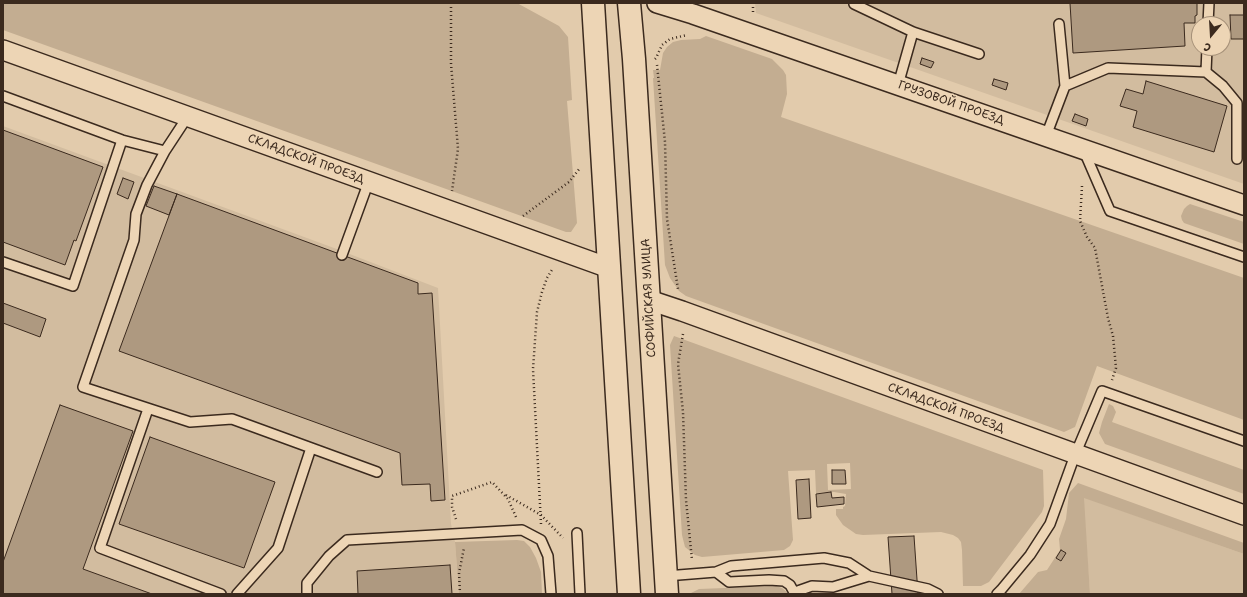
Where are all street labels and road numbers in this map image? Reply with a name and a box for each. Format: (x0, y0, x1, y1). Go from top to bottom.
street label: ГРУЗОВОЙ ПРОЕЗД (896, 78, 1006, 128)
street label: СКЛАДСКОЙ ПРОЕЗД (246, 131, 366, 187)
street label: СОФИЙСКАЯ УЛИЦА (639, 238, 659, 358)
street label: СКЛАДСКОЙ ПРОЕЗД (886, 380, 1006, 436)

